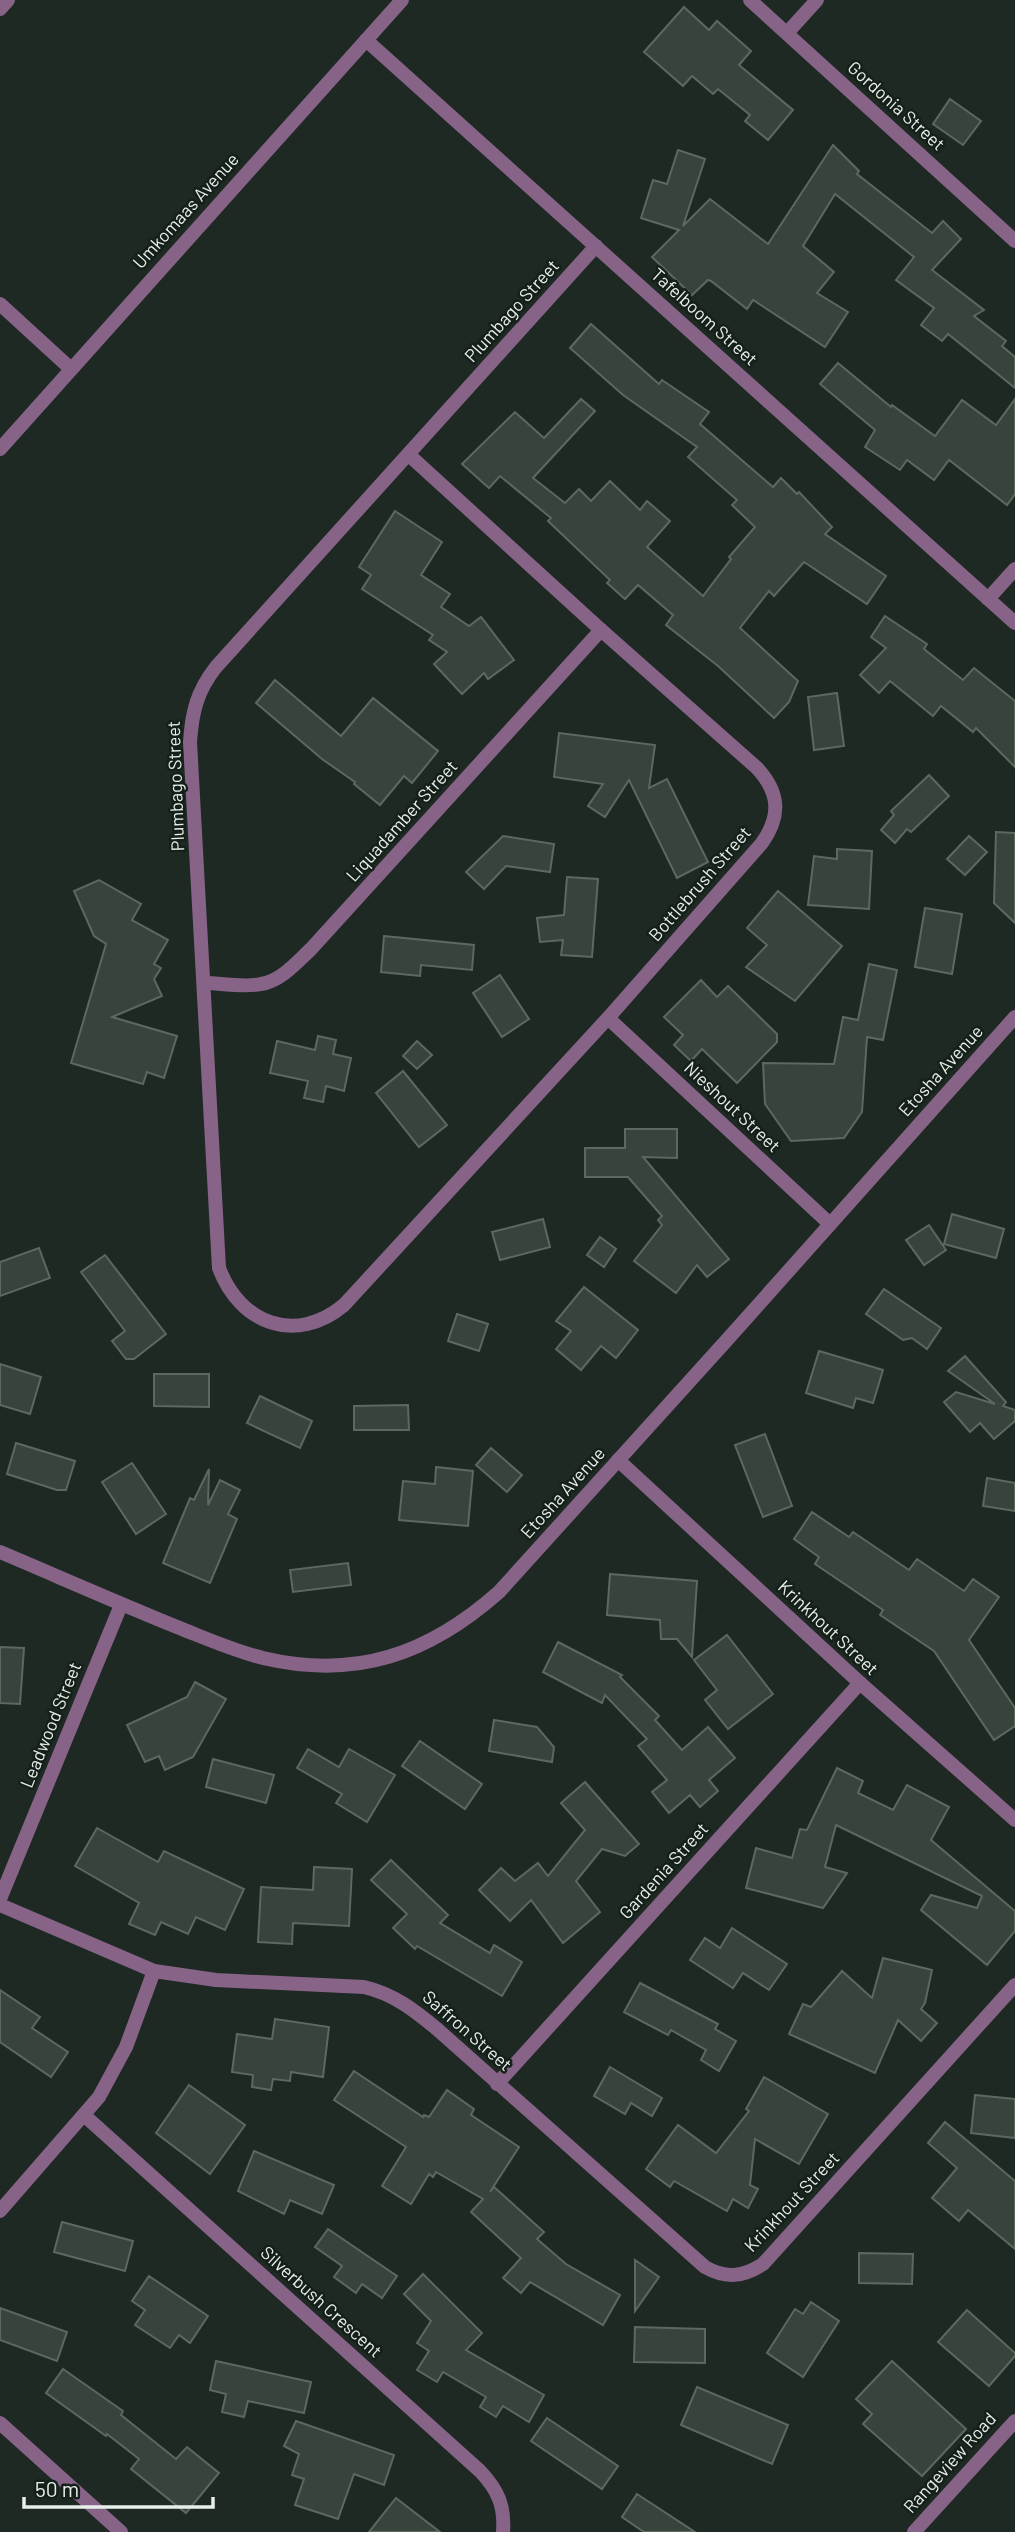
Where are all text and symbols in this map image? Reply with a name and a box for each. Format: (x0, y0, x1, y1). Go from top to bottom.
street label: Gordonia Street (844, 56, 950, 155)
street label: Umkomaas Avenue (128, 148, 243, 273)
street label: Plumbago Street (459, 254, 563, 366)
street label: Tafelboom Street (647, 263, 762, 370)
street label: Plumbago Street (162, 720, 188, 852)
street label: Liquadamber Street (341, 755, 462, 886)
street label: Bottlebrush Street (643, 821, 755, 945)
street label: Etosha Avenue (893, 1020, 987, 1121)
street label: Nieshout Street (680, 1056, 785, 1156)
street label: Etosha Avenue (515, 1442, 609, 1543)
street label: Krinkhout Street (774, 1575, 883, 1679)
street label: Leadwood Street (15, 1659, 85, 1791)
street label: Gardenia Street (614, 1818, 712, 1923)
street label: Saffron Street (418, 1985, 517, 2075)
street label: Krinkhout Street (739, 2147, 843, 2256)
street label: Silverbush Crescent (256, 2241, 387, 2362)
street label: Rangeview Road (898, 2407, 1000, 2517)
scale bar (24, 2466, 214, 2510)
text: 50 m (35, 2476, 79, 2501)

